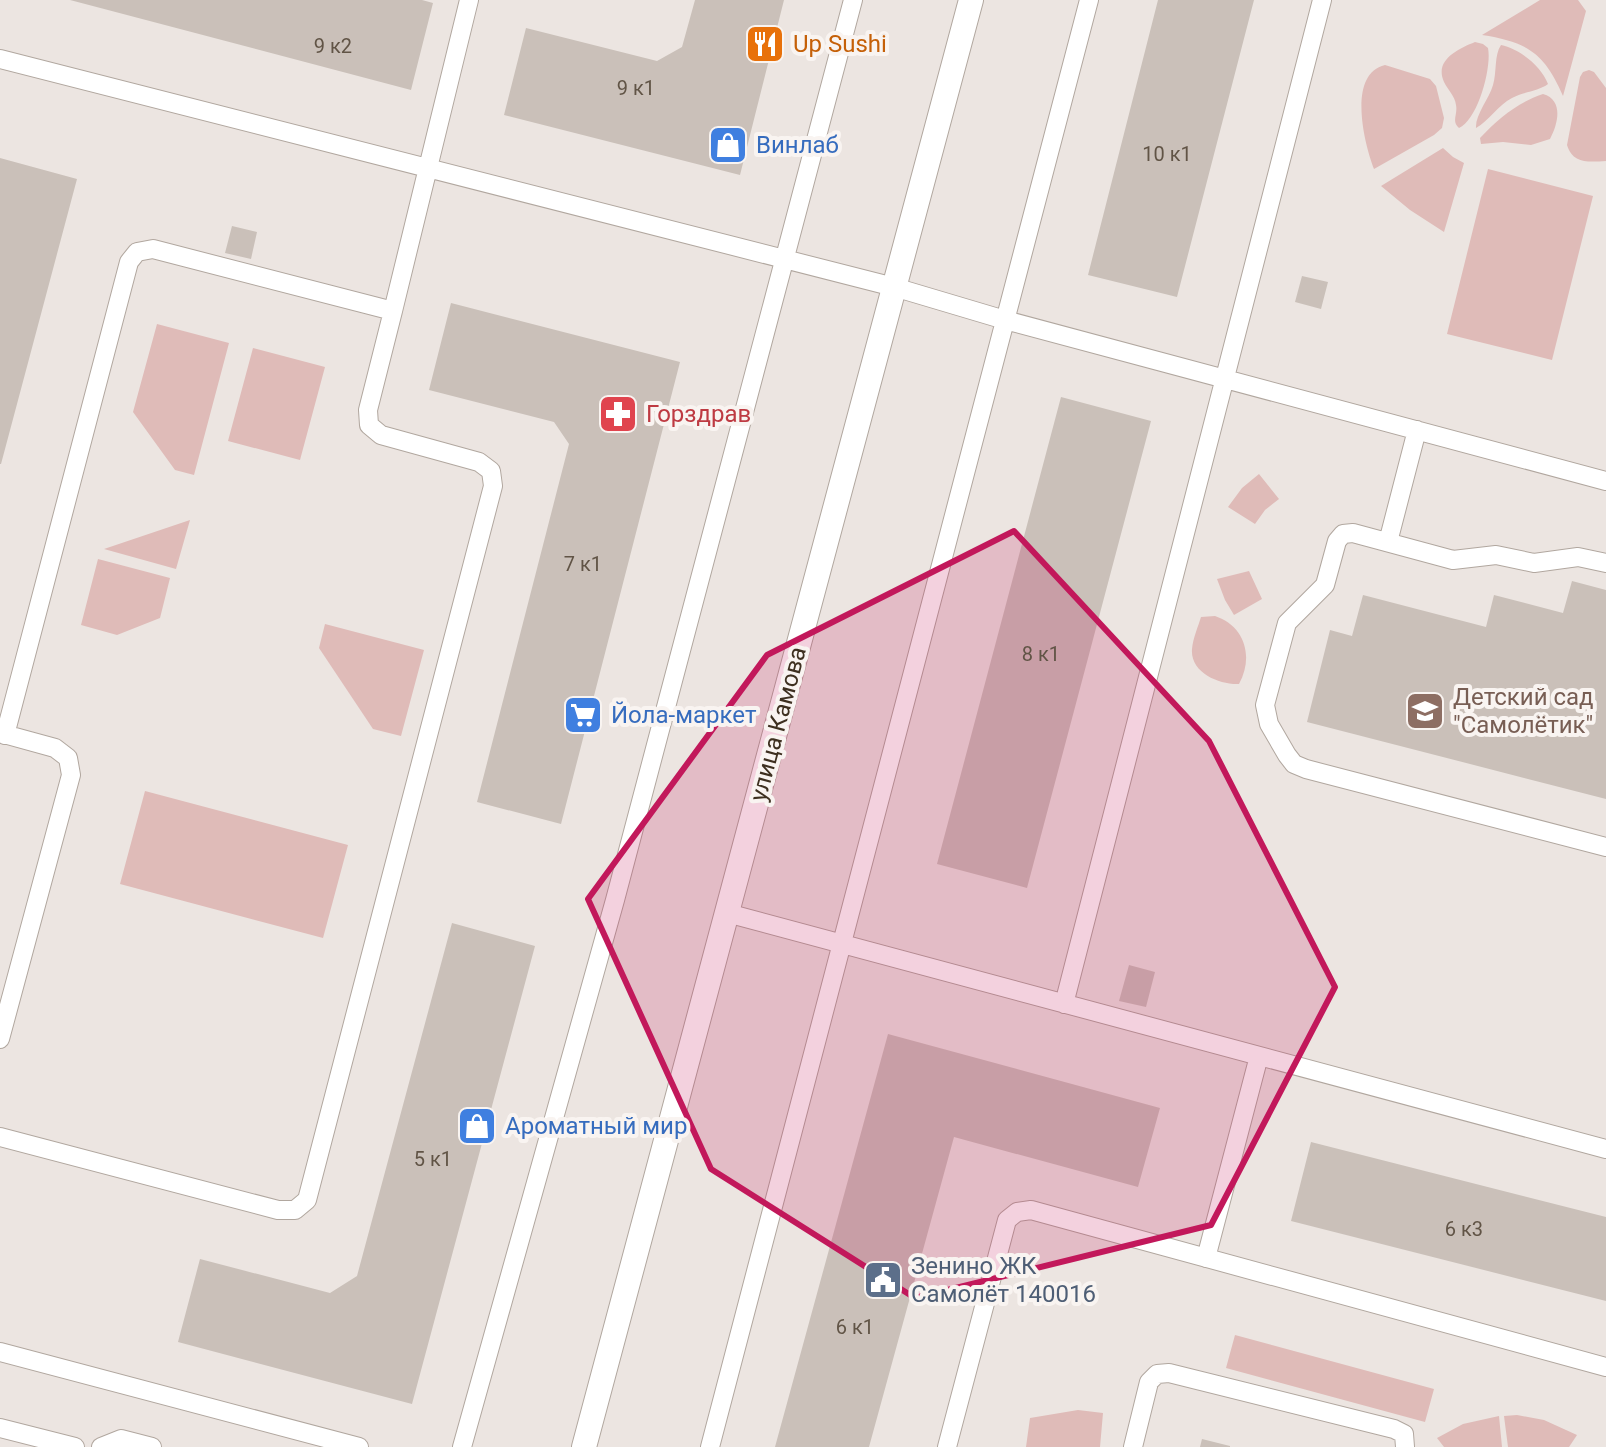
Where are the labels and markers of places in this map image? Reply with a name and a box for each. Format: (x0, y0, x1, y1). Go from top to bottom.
restaurant icon: Up Sushi (744, 23, 786, 65)
place label: Up Sushi (793, 30, 887, 58)
shop icon: Винлаб (707, 124, 749, 166)
place label: Винлаб (756, 131, 839, 159)
pharmacy icon: Горздрав (597, 393, 639, 435)
place label: Горздрав (646, 400, 751, 428)
place label: Детский сад "Самолётик" (1453, 683, 1594, 739)
school or university icon: Детский сад "Самолётик" (1404, 690, 1446, 732)
supermarket icon: Йола-маркет (562, 694, 604, 736)
place label: Йола-маркет (611, 701, 757, 729)
shop icon: Ароматный мир (456, 1105, 498, 1147)
place label: Ароматный мир (505, 1112, 687, 1140)
place label: Зенино ЖК Самолёт 140016 (911, 1252, 1096, 1308)
public building icon: Зенино ЖК Самолёт 140016 (862, 1259, 904, 1301)

